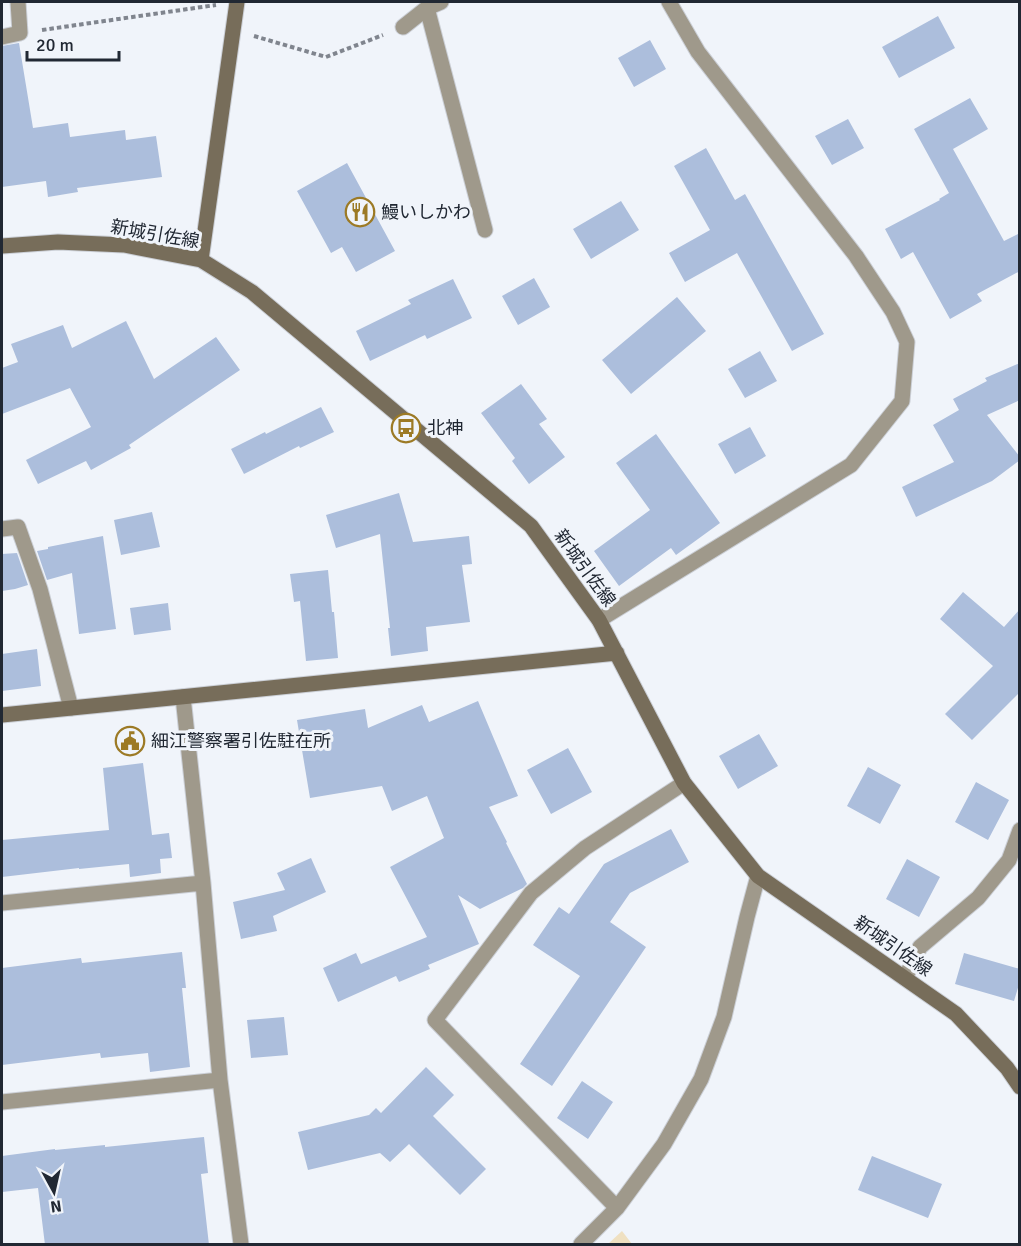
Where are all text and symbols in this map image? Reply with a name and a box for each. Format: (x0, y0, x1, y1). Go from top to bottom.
scale bar (27, 24, 118, 62)
text: 20 m (36, 34, 74, 56)
restaurant icon: 鰻いしかわ (344, 196, 376, 228)
place label: 鰻いしかわ (381, 201, 471, 223)
street label: 新城引佐線 (109, 215, 201, 253)
bus stop icon: 北神 (390, 412, 422, 444)
place label: 北神 (427, 417, 463, 439)
street label: 新城引佐線 (550, 525, 620, 611)
public building icon: 細江警察署引佐駐在所 (114, 725, 146, 757)
place label: 細江警察署引佐駐在所 (151, 730, 331, 752)
street label: 新城引佐線 (850, 911, 936, 981)
north arrow (24, 1162, 84, 1222)
text: N (49, 1195, 63, 1217)

